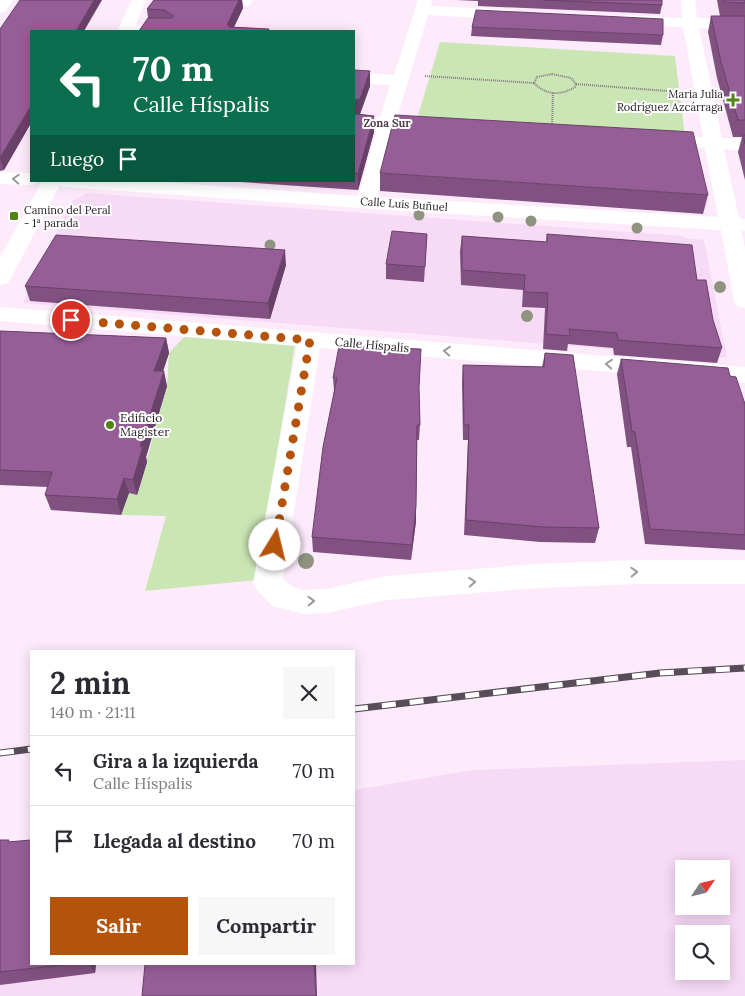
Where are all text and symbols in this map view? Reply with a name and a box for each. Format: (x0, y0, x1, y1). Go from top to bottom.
text: 70 m (133, 46, 213, 91)
icon: left (50, 50, 115, 115)
place label: Maria Julia Rodríguez Azcárraga (617, 87, 723, 114)
text: Calle Híspalis (133, 90, 270, 118)
marker: Maria Julia Rodríguez Azcárraga (727, 94, 739, 106)
district label: Zona Sur (363, 116, 411, 130)
icon: arrive (114, 145, 142, 173)
text: Luego (50, 147, 104, 171)
one-way arrow (11, 173, 19, 184)
street label: Calle Luis Buñuel (360, 194, 448, 214)
place label: Camino del Peral - 1ª parada (24, 203, 111, 230)
marker: Camino del Peral - 1ª parada (8, 210, 20, 222)
pin (50, 299, 92, 341)
icon: arrive (57, 306, 85, 334)
street label: Calle Híspalis (334, 334, 410, 355)
one-way arrow (443, 346, 451, 357)
one-way arrow (605, 359, 613, 370)
place label: Edificio Magister (120, 410, 170, 439)
marker: Edificio Magister (104, 419, 116, 431)
position arrow (248, 518, 300, 570)
one-way arrow (630, 567, 638, 578)
one-way arrow (468, 577, 476, 588)
one-way arrow (308, 596, 315, 606)
text: 2 min (50, 664, 130, 702)
button: close (283, 667, 335, 719)
text: 140 m · 21:11 (50, 702, 135, 722)
text: Gira a la izquierda (93, 749, 259, 773)
icon: left (50, 757, 78, 785)
text: 70 m (292, 759, 335, 783)
text: Calle Híspalis (93, 773, 192, 793)
icon: arrive (50, 827, 78, 855)
text: Llegada al destino (93, 829, 256, 853)
text: 70 m (292, 829, 335, 853)
north arrow (675, 860, 730, 915)
map controls (675, 860, 730, 980)
button: Salir (50, 897, 188, 955)
button: Compartir (198, 897, 335, 955)
button: search (675, 925, 730, 980)

